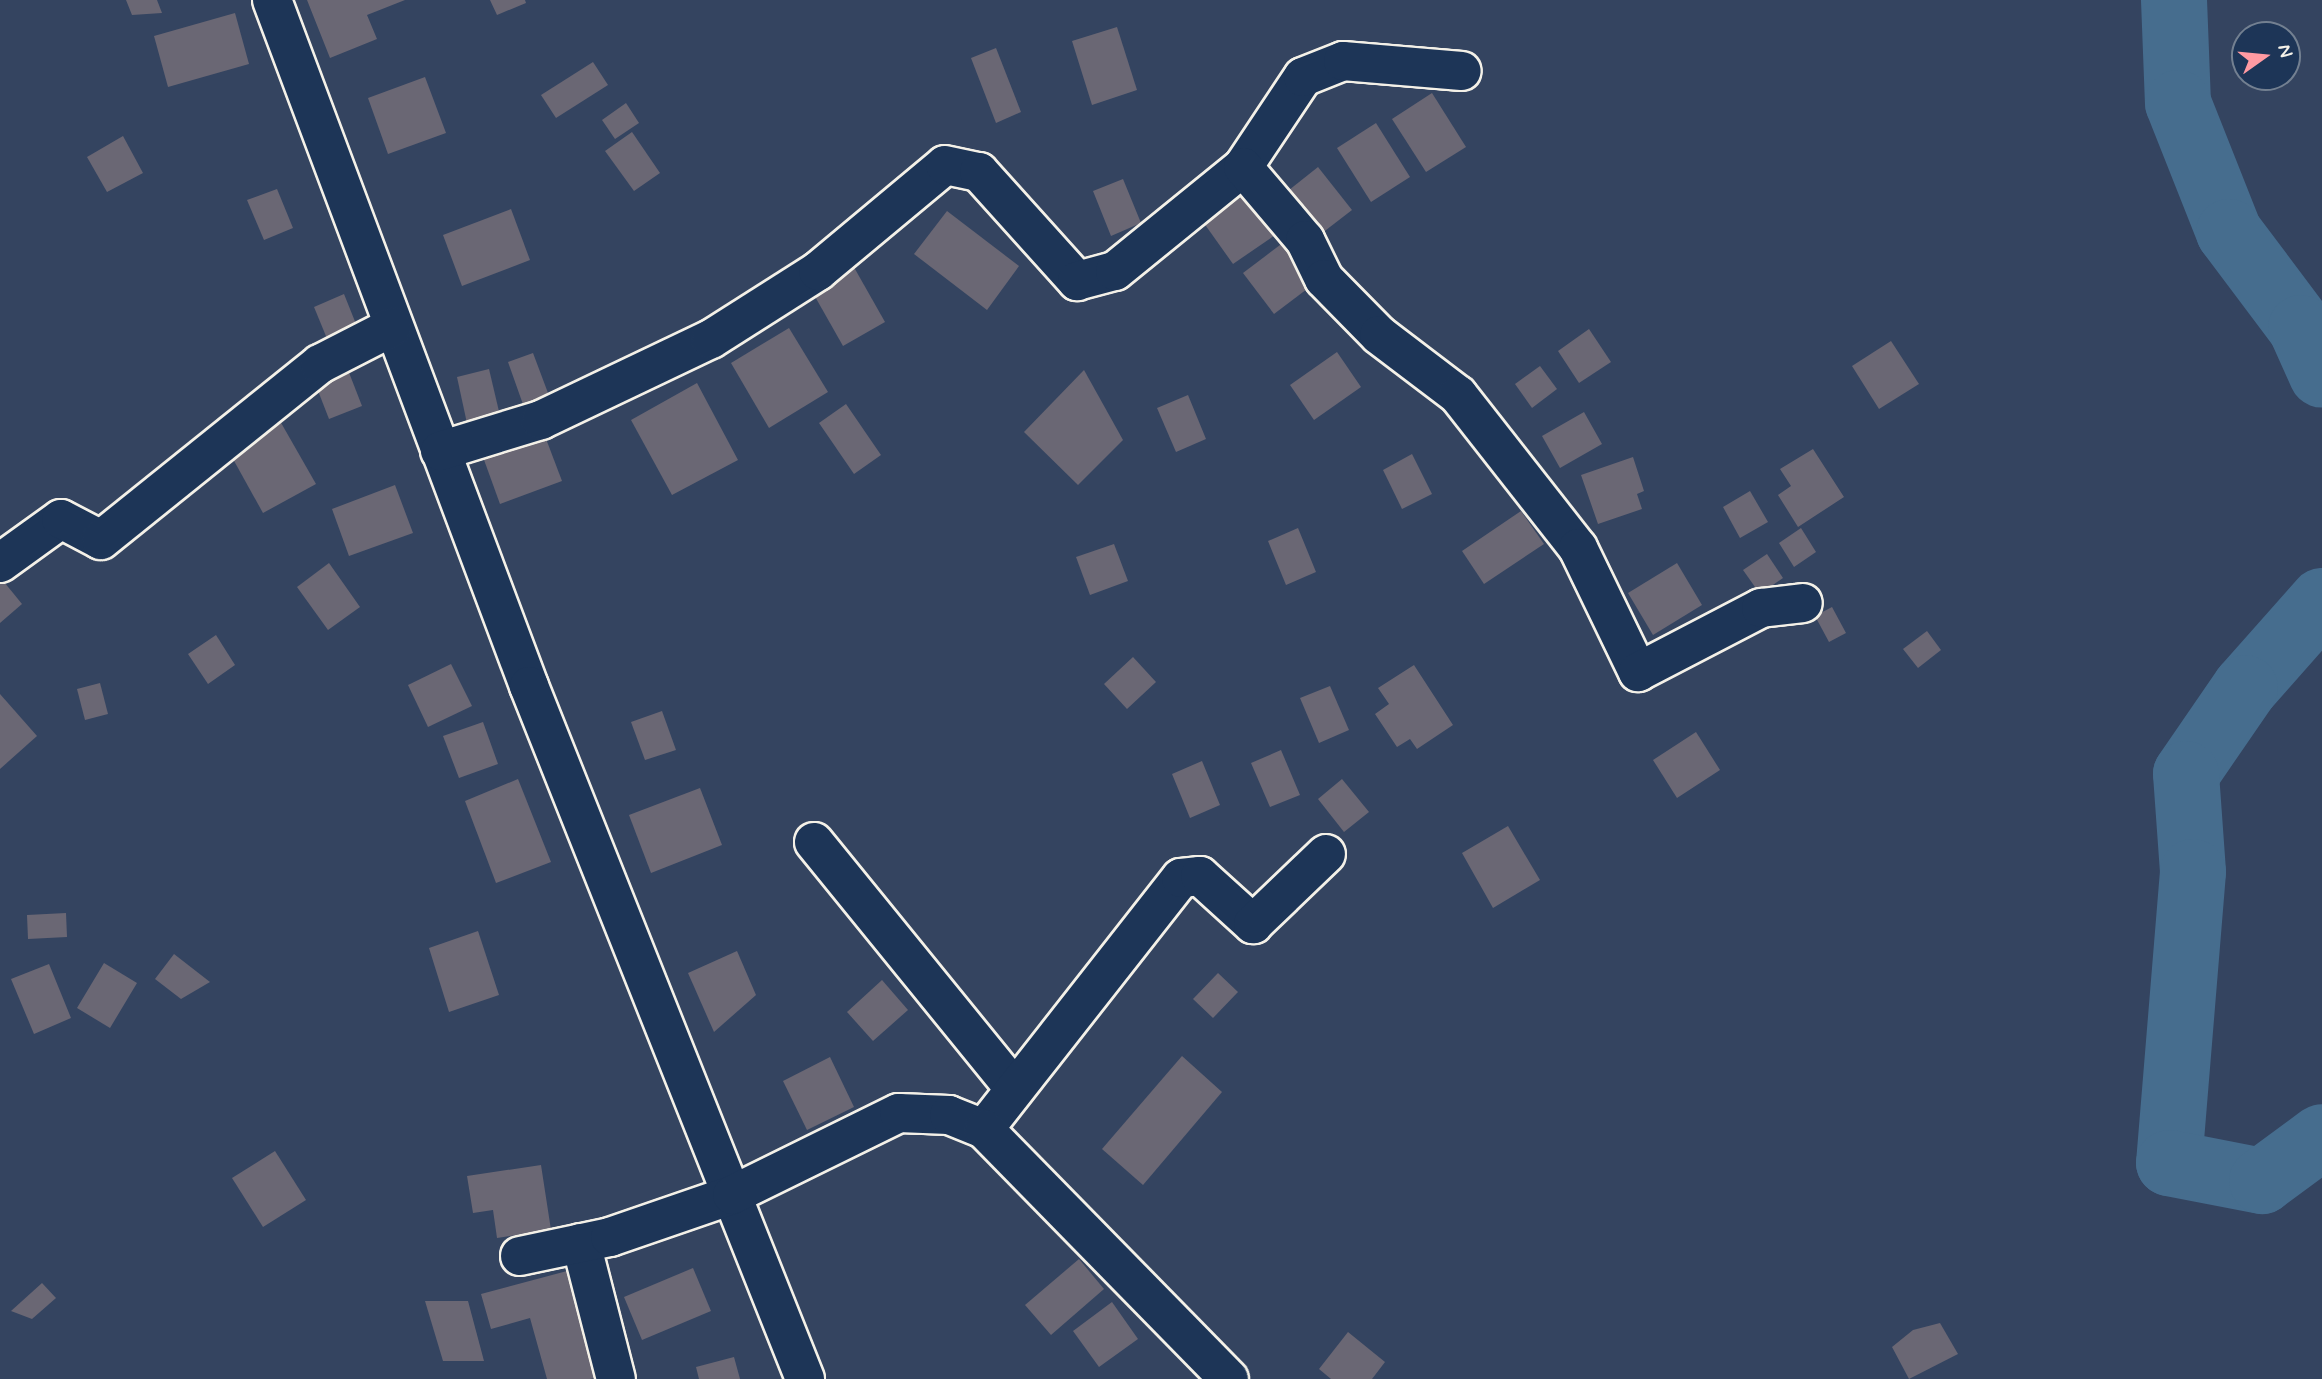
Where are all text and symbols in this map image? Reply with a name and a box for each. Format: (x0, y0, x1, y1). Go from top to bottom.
north arrow (2231, 21, 2301, 91)
text: N (2271, 42, 2299, 60)

